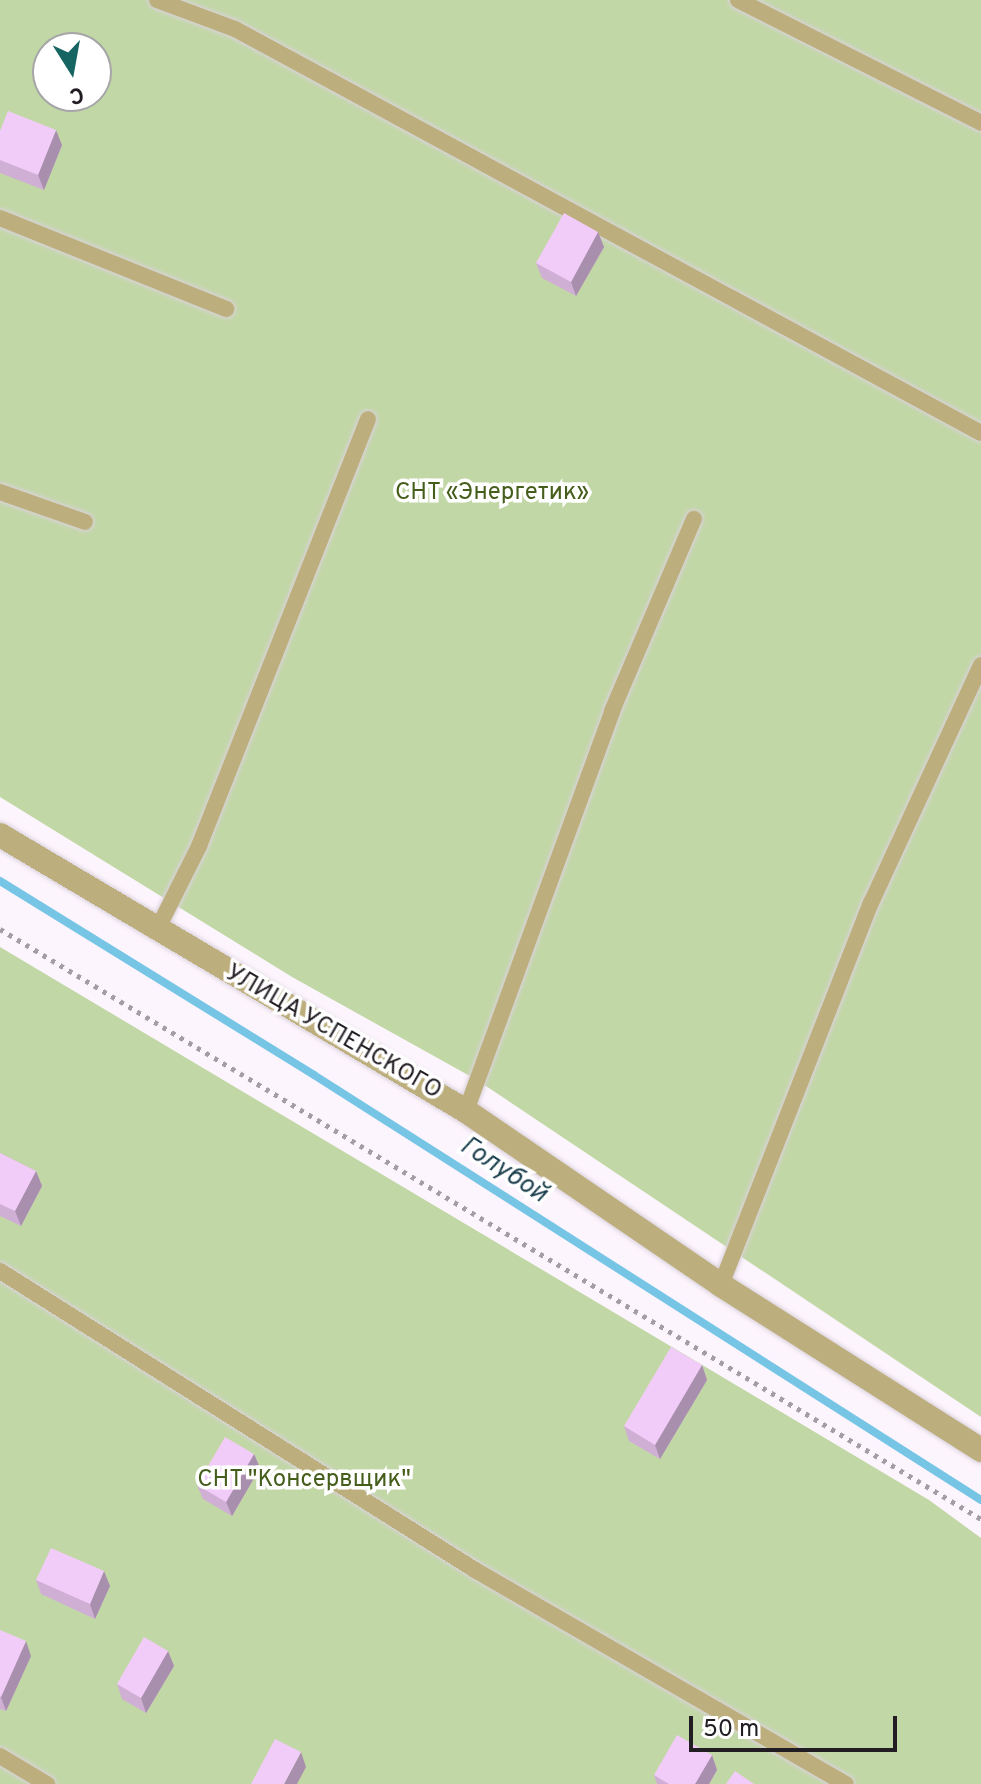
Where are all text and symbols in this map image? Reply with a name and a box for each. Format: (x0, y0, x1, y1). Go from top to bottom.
north arrow (32, 32, 112, 112)
text: С (67, 79, 86, 109)
park label: СНТ «Энергетик» (395, 480, 589, 508)
street label: УЛИЦА УСПЕНСКОГО (219, 959, 447, 1107)
water label: Голубой (454, 1131, 552, 1211)
park label: СНТ "Консервщик" (197, 1467, 411, 1495)
scale bar (693, 1700, 901, 1750)
text: 50 m (703, 1715, 759, 1745)

